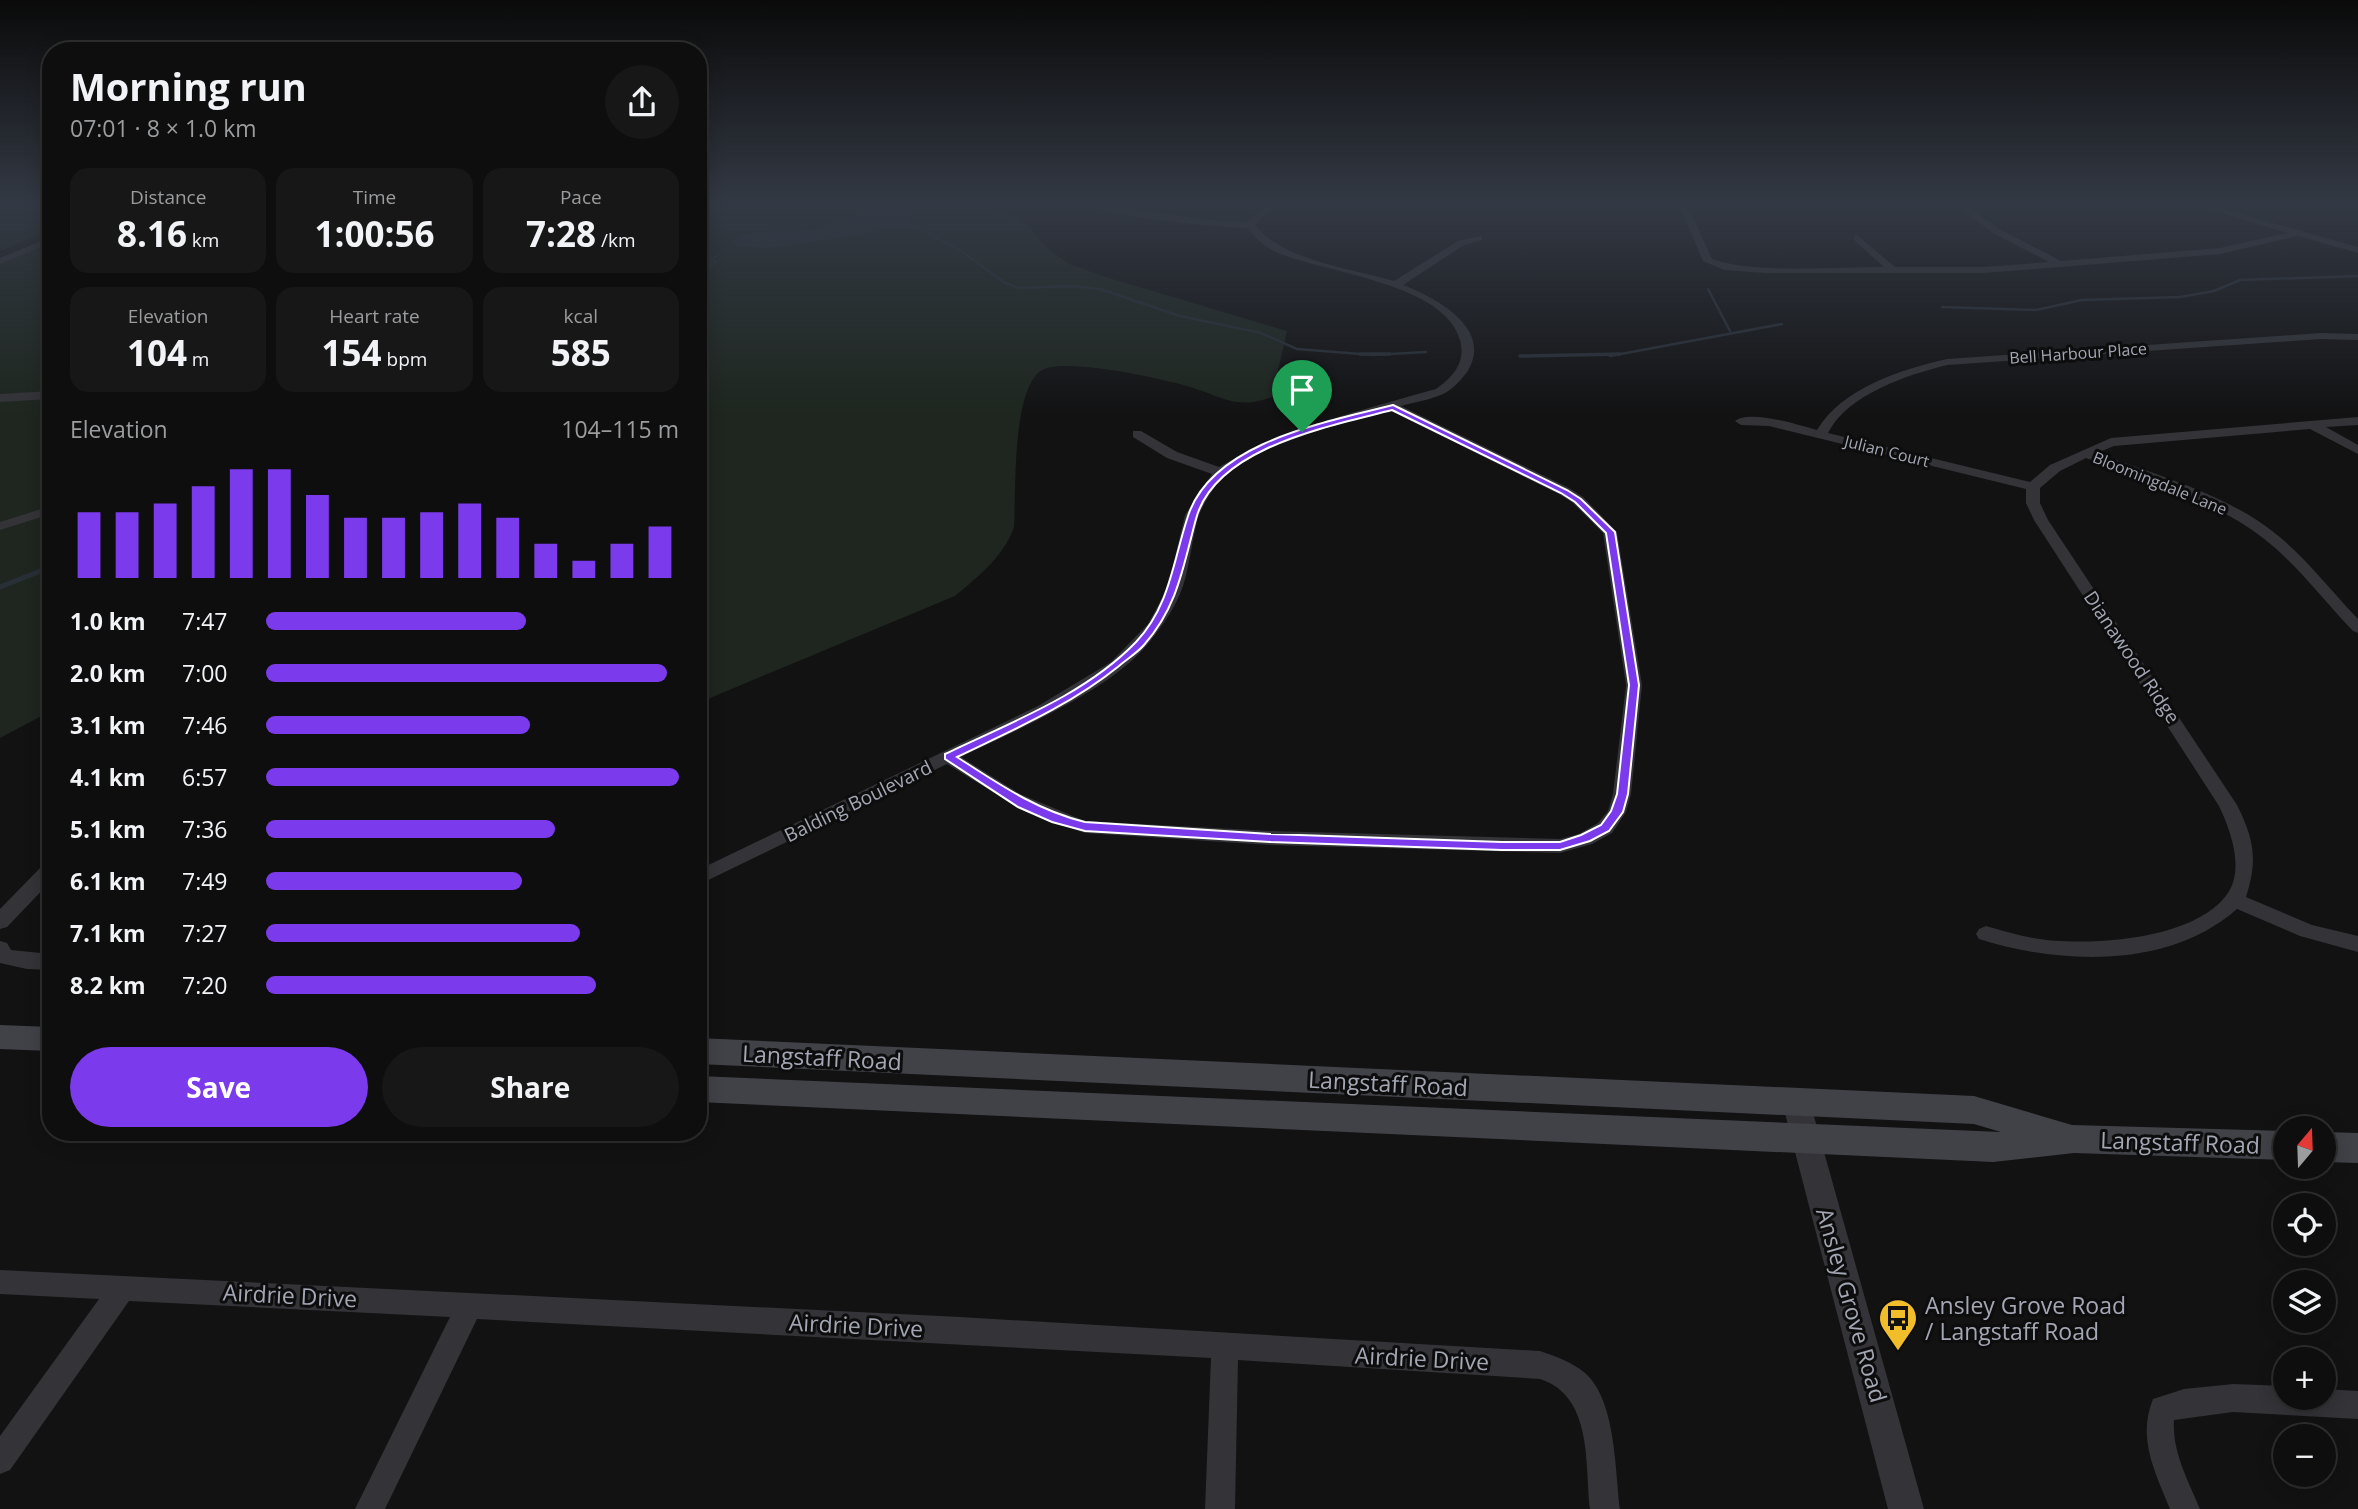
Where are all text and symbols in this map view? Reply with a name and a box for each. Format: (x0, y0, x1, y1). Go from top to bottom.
text: Morning run (70, 60, 307, 112)
button: share (605, 65, 679, 139)
text: 07:01 · 8 × 1.0 km (70, 112, 257, 144)
text: Distance (130, 184, 206, 210)
text: Time (353, 184, 396, 210)
text: Pace (560, 184, 602, 210)
text: 8.16 (117, 210, 187, 257)
text: 1:00:56 (314, 210, 435, 257)
text: 7:28 (526, 210, 596, 257)
text: km (187, 227, 219, 253)
text: /km (596, 227, 636, 253)
text: Elevation (128, 303, 209, 329)
text: Heart rate (329, 303, 420, 329)
text: kcal (564, 303, 598, 329)
text: 104 (127, 329, 187, 376)
text: 154 (322, 329, 382, 376)
text: 585 (551, 329, 611, 376)
street label: Bell Harbour Place (2008, 337, 2148, 369)
text: m (187, 346, 209, 372)
text: bpm (382, 346, 427, 372)
pin (1272, 360, 1332, 432)
icon: arrive (1283, 371, 1321, 409)
text: Elevation (70, 413, 168, 445)
text: 104–115 m (561, 413, 679, 445)
street label: Julian Court (1840, 429, 1932, 472)
street label: Bloomingdale Lane (2090, 446, 2230, 520)
street label: Dianawood Ridge (2078, 586, 2186, 728)
text: 1.0 km (70, 605, 146, 637)
text: 7:47 (182, 605, 228, 637)
text: 2.0 km (70, 657, 146, 689)
text: 7:00 (182, 657, 228, 689)
text: 3.1 km (70, 709, 146, 741)
text: 7:46 (182, 709, 228, 741)
street label: Balding Boulevard (780, 754, 936, 848)
text: 4.1 km (70, 761, 146, 793)
text: 6:57 (182, 761, 228, 793)
text: 5.1 km (70, 813, 146, 845)
text: 7:36 (182, 813, 228, 845)
text: 6.1 km (70, 865, 146, 897)
text: 7:49 (182, 865, 228, 897)
text: 7.1 km (70, 917, 146, 949)
text: 7:27 (182, 917, 228, 949)
text: 8.2 km (70, 969, 146, 1001)
text: 7:20 (182, 969, 228, 1001)
street label: Langstaff Road (741, 1037, 903, 1077)
button: Save (70, 1047, 368, 1127)
button: Share (382, 1047, 679, 1127)
street label: Langstaff Road (1307, 1063, 1469, 1103)
north arrow (2273, 1116, 2336, 1180)
map controls (2273, 1116, 2336, 1487)
street label: Langstaff Road (2100, 1123, 2260, 1161)
button: locate (2273, 1193, 2336, 1256)
street label: Ansley Grove Road (1809, 1204, 1895, 1406)
button: layers (2273, 1270, 2336, 1333)
street label: Airdrie Drive (222, 1276, 358, 1314)
place label: Ansley Grove Road / Langstaff Road (1925, 1289, 2126, 1347)
bus stop icon: Ansley Grove Road / Langstaff Road (1877, 1297, 1919, 1352)
street label: Airdrie Drive (788, 1306, 924, 1344)
street label: Airdrie Drive (1354, 1339, 1490, 1377)
button: + (2273, 1347, 2336, 1410)
button: − (2273, 1424, 2336, 1487)

